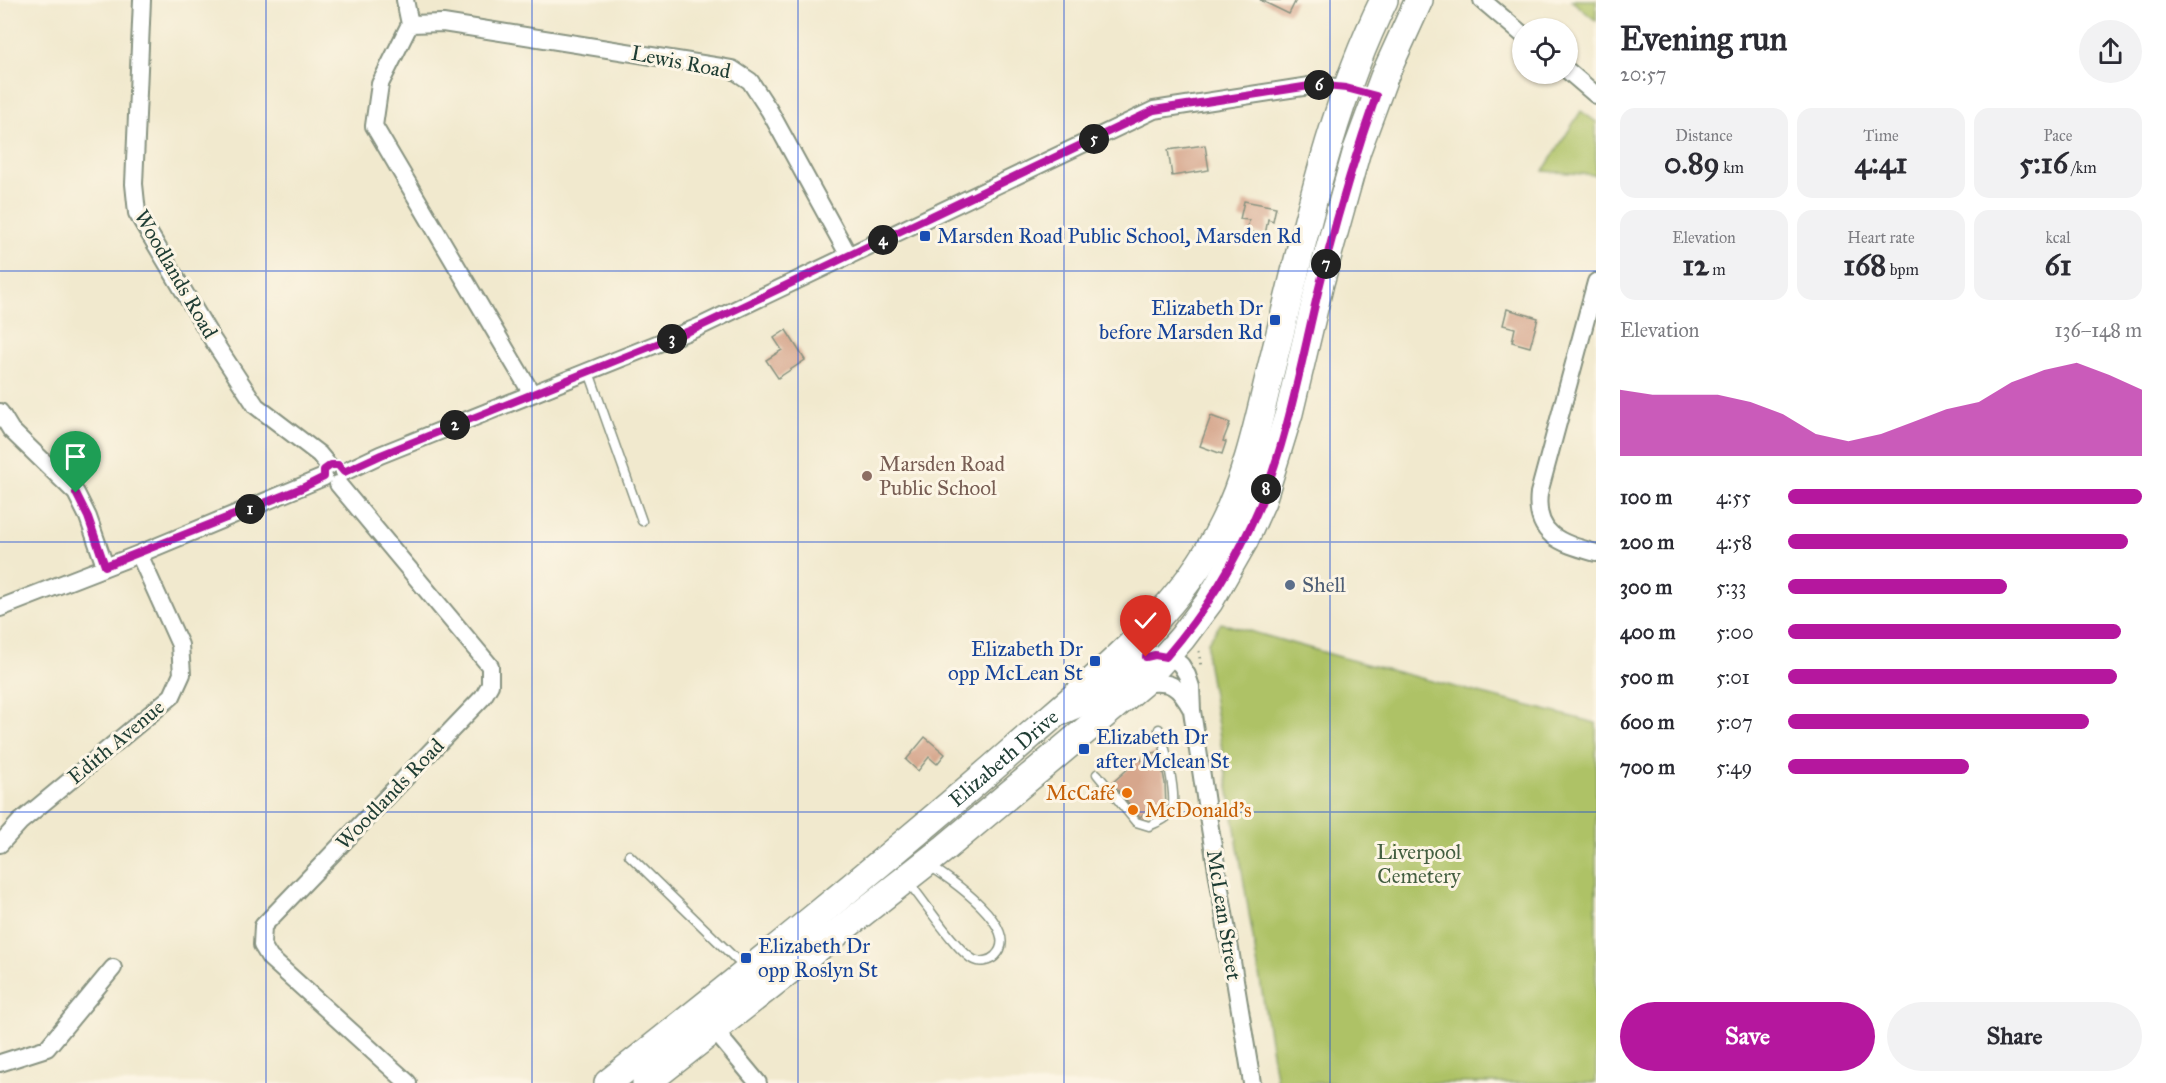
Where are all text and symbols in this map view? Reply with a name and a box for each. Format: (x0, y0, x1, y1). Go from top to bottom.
map controls (1512, 18, 1578, 84)
button: locate (1512, 18, 1578, 84)
text: Evening run (1620, 19, 1787, 59)
button: share (2079, 20, 2142, 83)
street label: Lewis Road (629, 40, 733, 84)
text: 20:57 (1620, 62, 1667, 86)
pin: 6 (1304, 70, 1334, 100)
text: 6 (1315, 75, 1323, 94)
pin: 5 (1079, 124, 1109, 154)
text: Distance (1675, 126, 1733, 145)
text: Time (1863, 126, 1899, 145)
text: Pace (2043, 126, 2073, 145)
text: 5 (1090, 129, 1098, 148)
text: 0.89 (1664, 145, 1720, 181)
text: 4:41 (1855, 145, 1907, 181)
text: 5:16 (2019, 145, 2068, 181)
text: km (1720, 158, 1744, 177)
text: /km (2068, 158, 2097, 177)
street label: Woodlands Road (129, 205, 224, 343)
place label: Marsden Road Public School, Marsden Rd (937, 223, 1302, 249)
pin: 4 (868, 225, 898, 255)
text: Elevation (1672, 228, 1736, 247)
text: Heart rate (1847, 228, 1915, 247)
text: kcal (2045, 228, 2071, 247)
marker: Marsden Road Public School, Marsden Rd (918, 229, 932, 243)
text: 4 (879, 230, 887, 249)
text: 12 (1682, 247, 1709, 283)
text: 168 (1843, 247, 1886, 283)
text: 61 (2044, 247, 2072, 283)
pin: 7 (1311, 249, 1341, 279)
text: 7 (1322, 254, 1330, 273)
text: m (1709, 260, 1726, 279)
text: bpm (1886, 260, 1919, 279)
place label: Elizabeth Dr before Marsden Rd (1099, 295, 1263, 345)
marker: Elizabeth Dr before Marsden Rd (1268, 313, 1282, 327)
text: Elevation (1620, 318, 1699, 342)
text: 136–148 m (2055, 318, 2142, 342)
pin: 3 (657, 324, 687, 354)
text: 3 (669, 329, 675, 348)
pin: 2 (440, 410, 470, 440)
text: 2 (451, 415, 459, 434)
pin (50, 431, 101, 493)
icon: arrive (59, 440, 92, 473)
place label: Marsden Road Public School (879, 451, 1005, 501)
marker: Marsden Road Public School (860, 469, 874, 483)
pin: 8 (1251, 474, 1281, 504)
text: 8 (1262, 479, 1270, 498)
text: 100 m (1620, 485, 1672, 509)
text: 4:55 (1716, 485, 1751, 509)
pin: 1 (235, 494, 265, 524)
text: 1 (247, 499, 253, 518)
text: 200 m (1620, 530, 1674, 554)
text: 4:58 (1716, 530, 1752, 554)
place label: Shell (1302, 572, 1346, 598)
text: 300 m (1620, 575, 1672, 599)
text: 5:33 (1716, 575, 1746, 599)
marker: Shell (1283, 578, 1297, 592)
pin (1120, 595, 1171, 657)
icon: check (1129, 604, 1162, 637)
text: 400 m (1620, 620, 1676, 644)
text: 5:00 (1716, 620, 1754, 644)
place label: Elizabeth Dr opp McLean St (948, 636, 1084, 686)
marker: Elizabeth Dr opp McLean St (1088, 654, 1102, 668)
text: 500 m (1620, 665, 1674, 689)
text: 5:01 (1716, 665, 1750, 689)
street label: Edith Avenue (62, 694, 170, 790)
street label: Elizabeth Drive (944, 704, 1064, 813)
text: 600 m (1620, 710, 1675, 734)
text: 5:07 (1716, 710, 1753, 734)
place label: Elizabeth Dr after Mclean St (1096, 724, 1230, 774)
street label: Woodlands Road (330, 733, 450, 855)
marker: Elizabeth Dr after Mclean St (1077, 742, 1091, 756)
text: 700 m (1620, 755, 1675, 779)
text: 5:49 (1716, 755, 1752, 779)
place label: McCafé (1046, 780, 1115, 806)
marker: McCafé (1120, 786, 1134, 800)
place label: McDonald's (1145, 797, 1252, 823)
marker: McDonald's (1126, 803, 1140, 817)
park label: Liverpool Cemetery (1376, 839, 1462, 889)
street label: McLean Street (1201, 848, 1247, 982)
place label: Elizabeth Dr opp Roslyn St (758, 933, 878, 983)
marker: Elizabeth Dr opp Roslyn St (739, 951, 753, 965)
button: Save (1620, 1002, 1875, 1071)
button: Share (1887, 1002, 2142, 1071)

